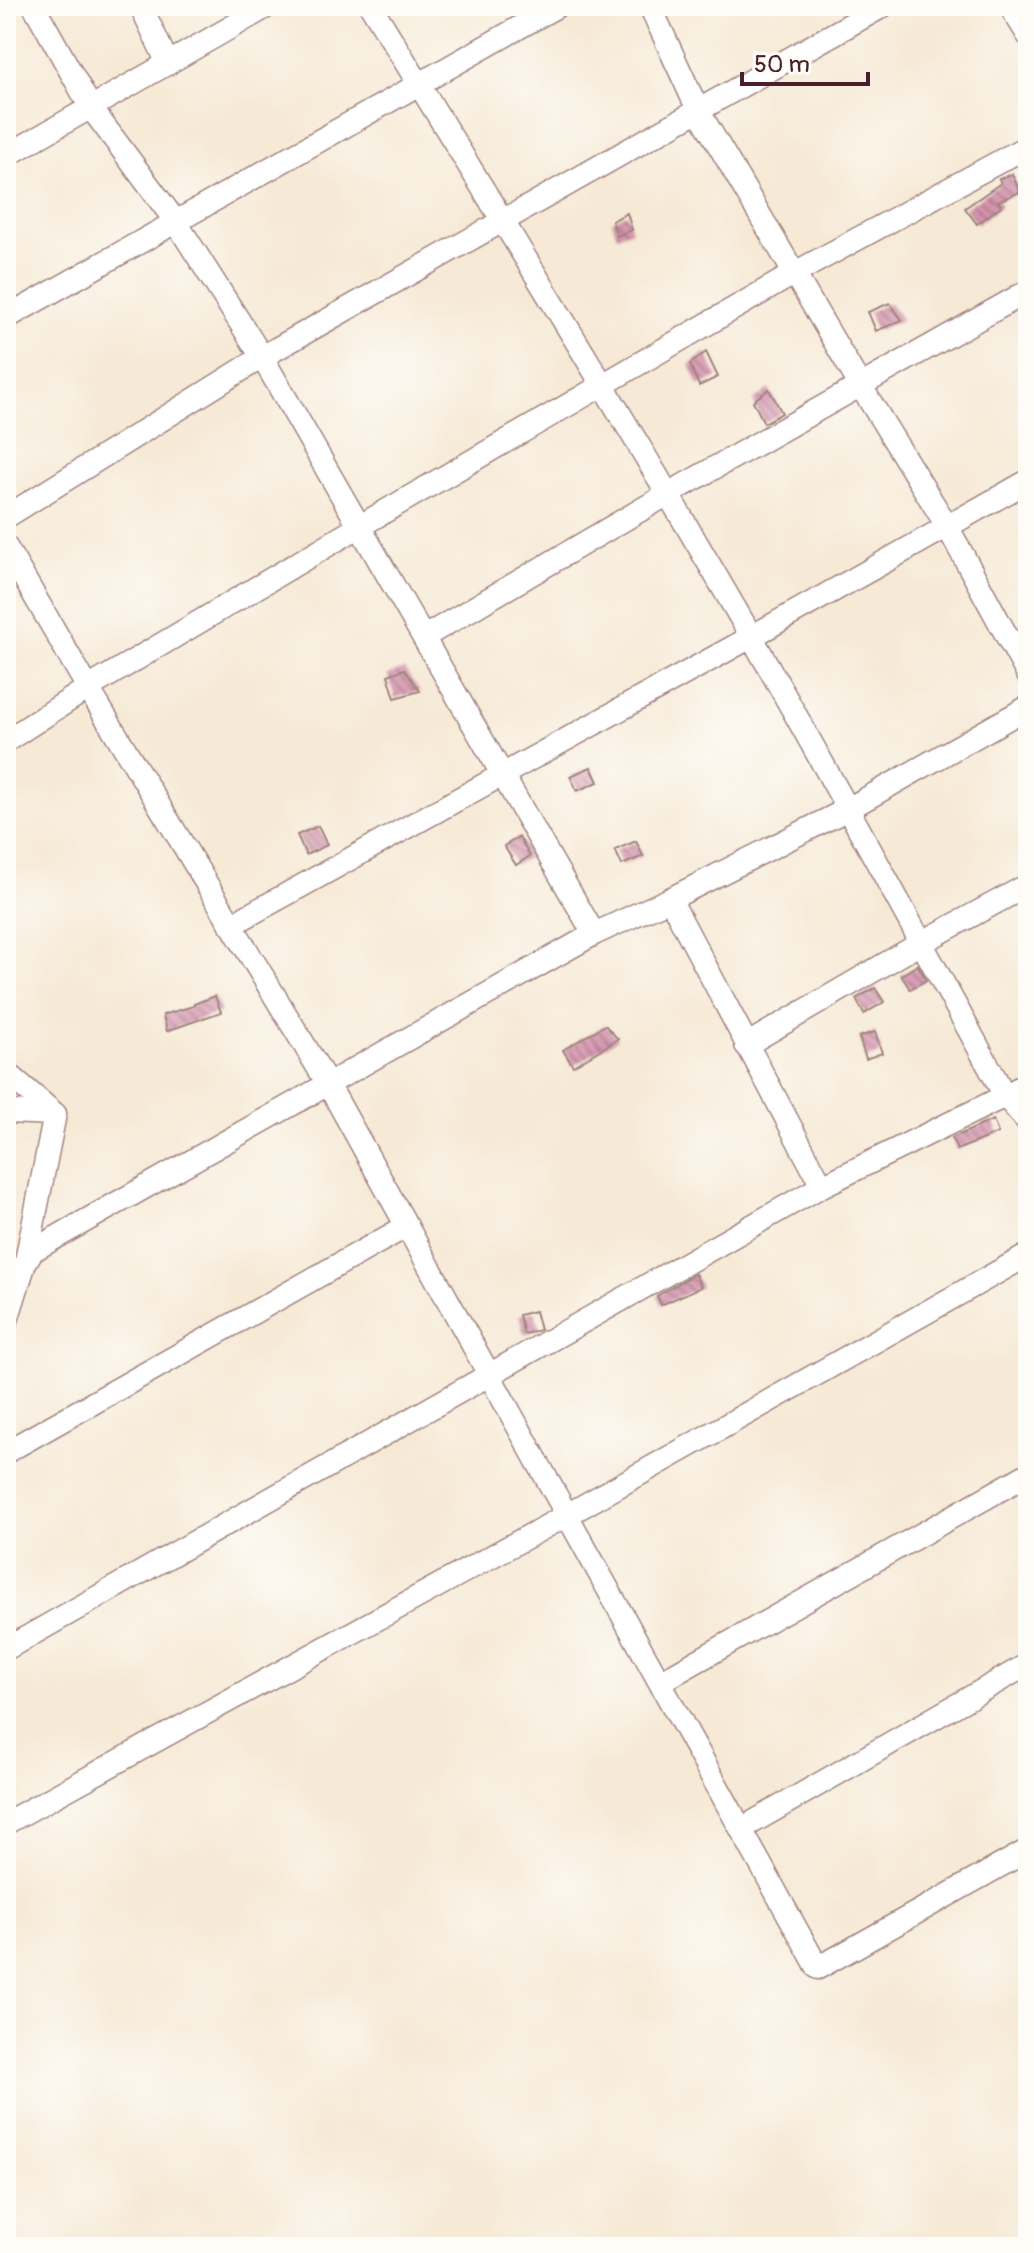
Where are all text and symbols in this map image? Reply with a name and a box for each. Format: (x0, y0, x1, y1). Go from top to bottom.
scale bar (742, 36, 868, 86)
text: 50 m (754, 50, 810, 79)

